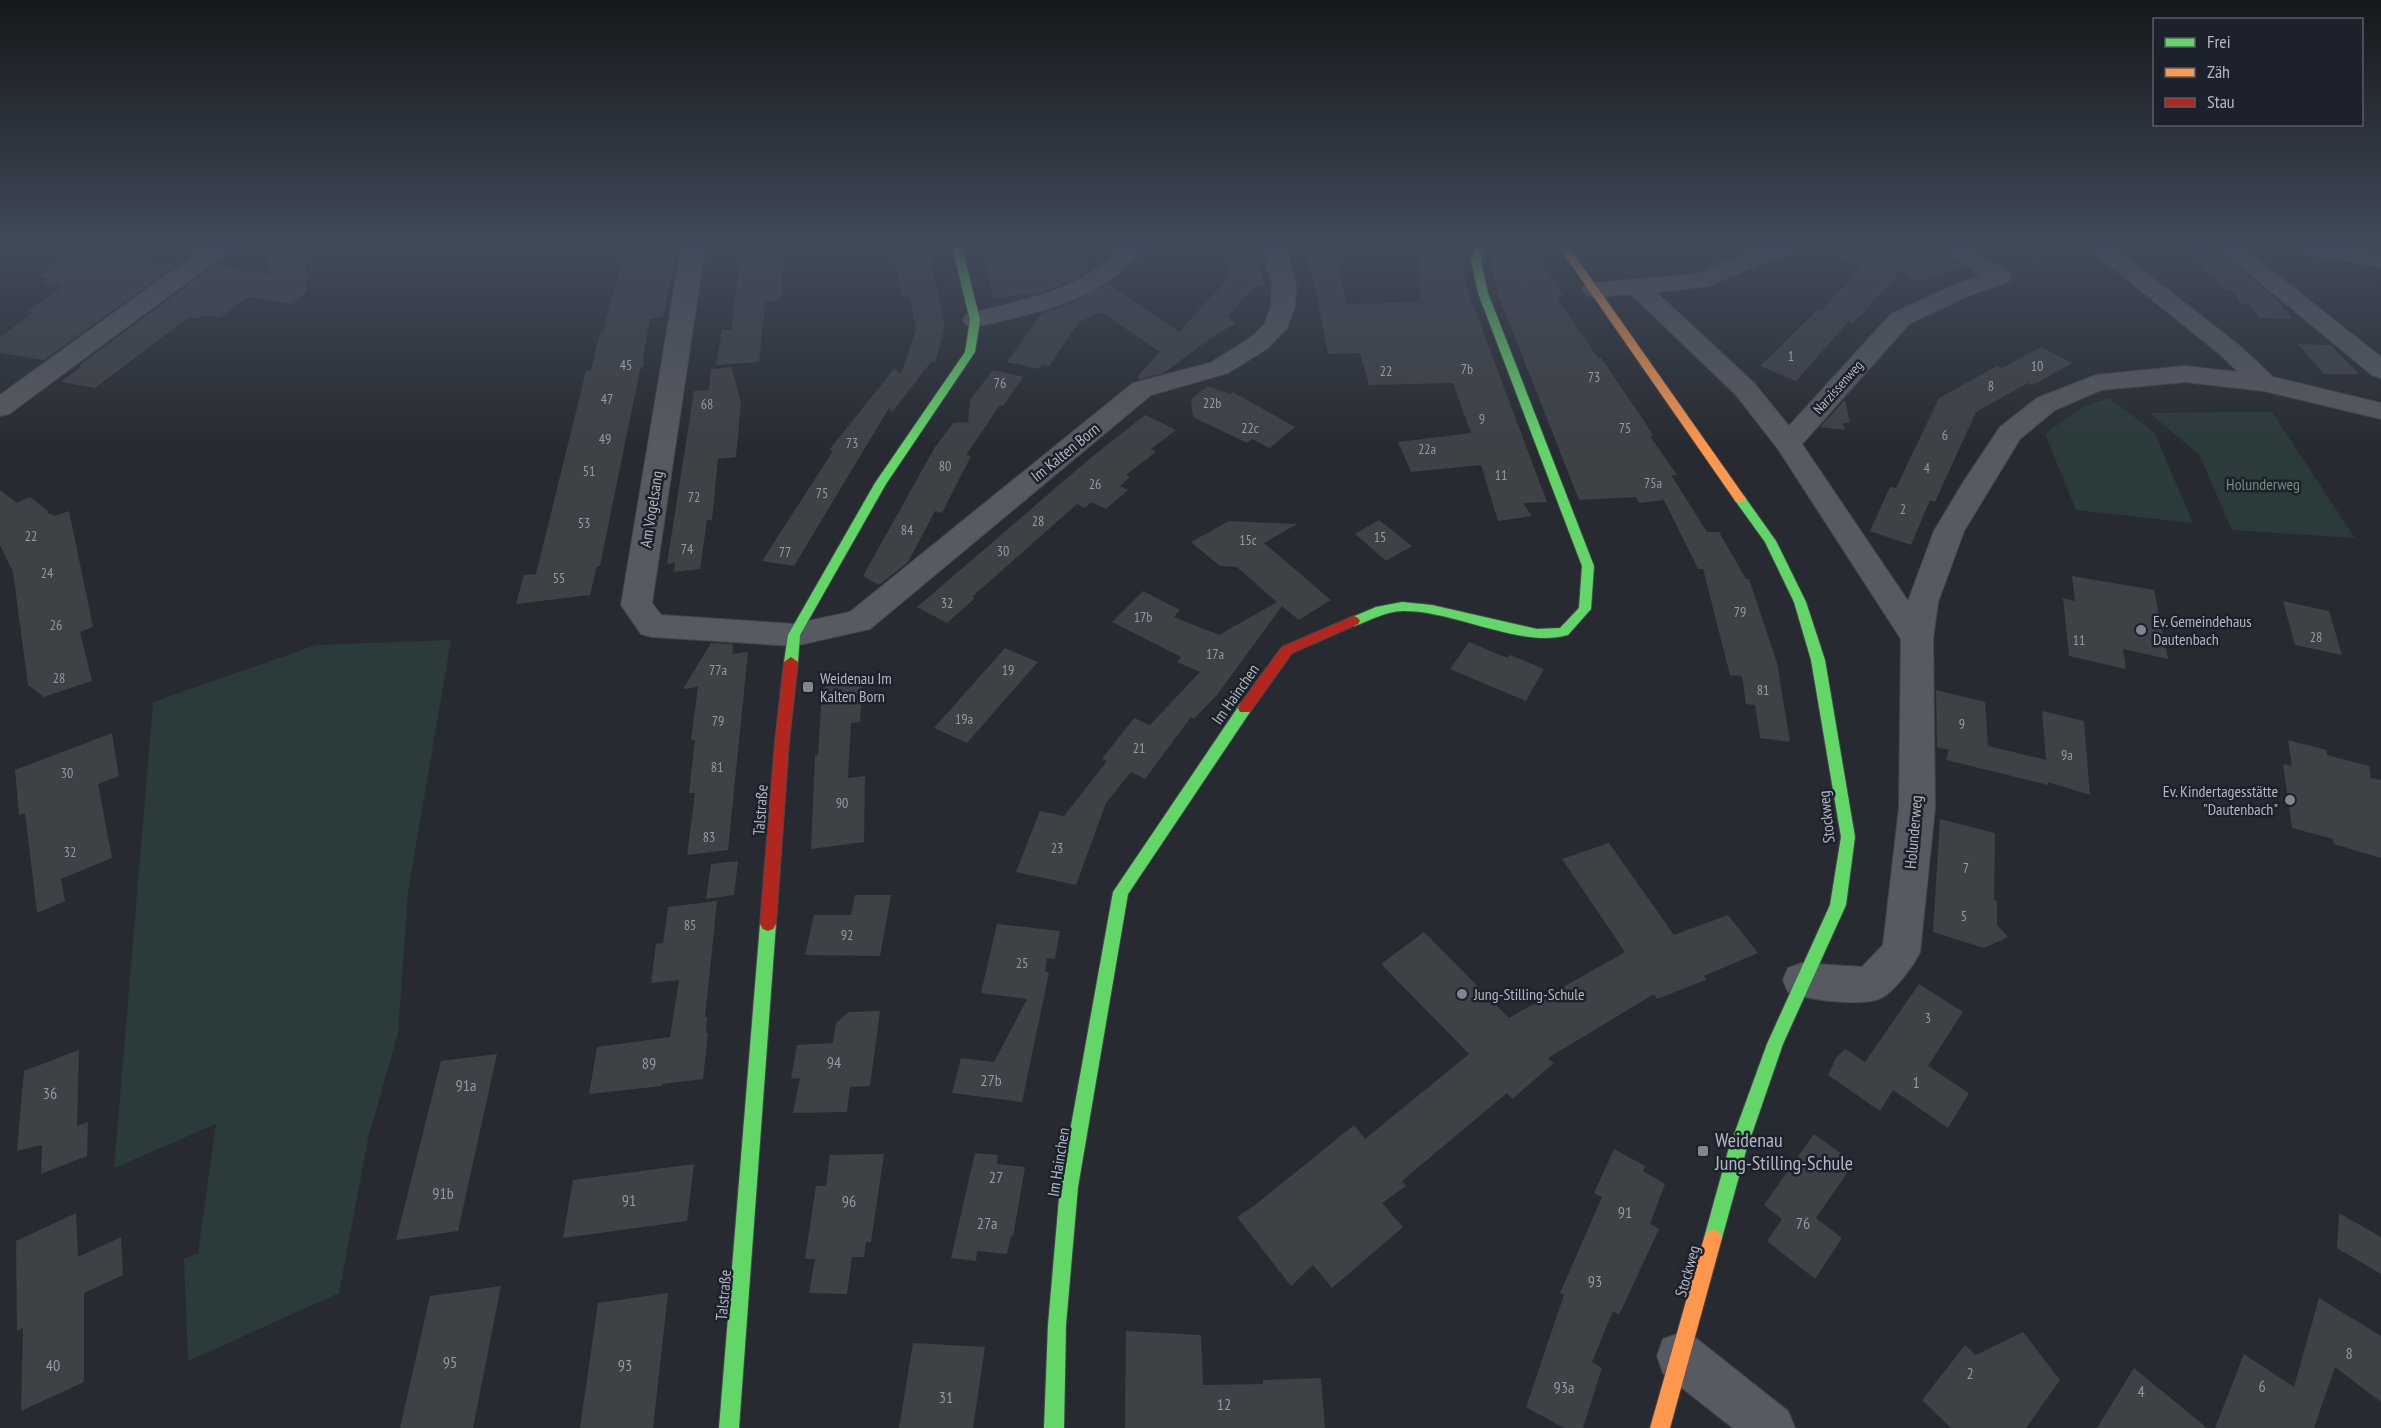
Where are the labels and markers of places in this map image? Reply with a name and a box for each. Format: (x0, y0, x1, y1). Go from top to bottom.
place label: Ev. Gemeindehaus Dautenbach (2153, 611, 2252, 649)
marker: Ev. Gemeindehaus Dautenbach (2134, 623, 2148, 637)
place label: Weidenau Im Kalten Born (820, 668, 892, 706)
marker: Weidenau Im Kalten Born (801, 680, 815, 694)
place label: Ev. Kindertagesstätte "Dautenbach" (2163, 781, 2278, 819)
marker: Ev. Kindertagesstätte "Dautenbach" (2283, 793, 2297, 807)
place label: Jung-Stilling-Schule (1473, 984, 1585, 1004)
marker: Jung-Stilling-Schule (1455, 987, 1469, 1001)
place label: Weidenau Jung-Stilling-Schule (1714, 1127, 1853, 1176)
marker: Weidenau Jung-Stilling-Schule (1696, 1144, 1710, 1158)

